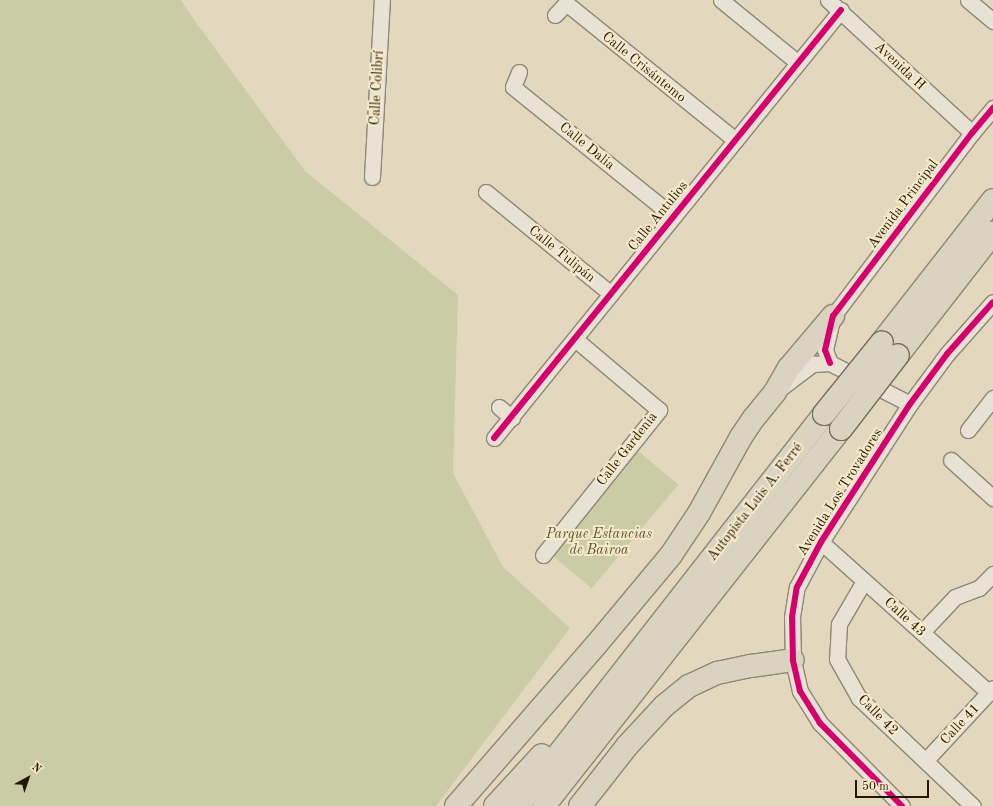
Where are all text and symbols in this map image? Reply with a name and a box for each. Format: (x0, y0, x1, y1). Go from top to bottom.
street label: Calle Crisántemo (599, 28, 689, 106)
street label: Avenida H (871, 38, 929, 94)
street label: Calle Colibrí (367, 50, 387, 126)
street label: Calle Dalia (556, 119, 618, 173)
street label: Avenida Principal (864, 156, 942, 252)
street label: Calle Antulios (625, 178, 691, 254)
street label: Calle Tulipán (525, 222, 599, 286)
street label: Calle Gardenia (593, 409, 661, 489)
street label: Avenida Los Trovadores (794, 425, 886, 559)
street label: Autopista Luis A. Ferré (704, 440, 806, 564)
park label: Parque Estancias de Bairoa (546, 526, 652, 558)
street label: Calle 43 (881, 594, 929, 640)
street label: Calle 42 (854, 691, 902, 739)
street label: Calle 41 (937, 700, 983, 748)
north arrow (8, 758, 48, 798)
text: N (29, 762, 43, 775)
scale bar (857, 772, 931, 798)
text: 50 m (862, 781, 889, 793)

